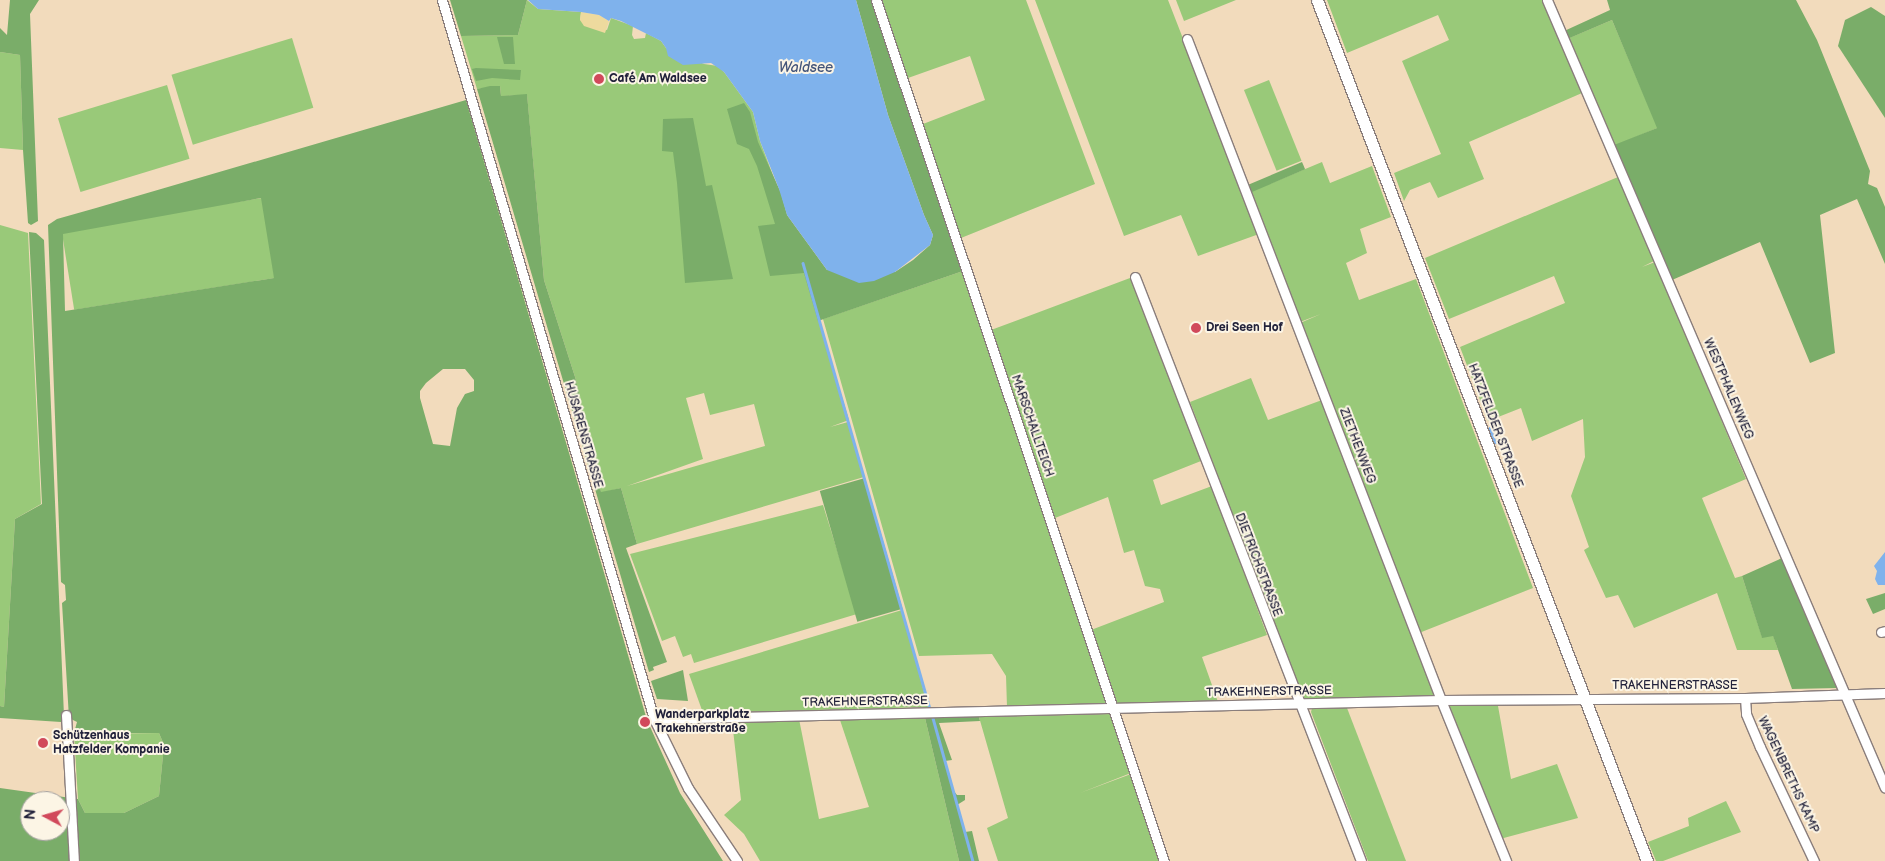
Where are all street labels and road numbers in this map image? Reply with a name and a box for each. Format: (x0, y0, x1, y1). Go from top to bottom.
street label: WESTPHALENWEG (1700, 336, 1756, 442)
street label: HATZFELDER STRASSE (1465, 362, 1525, 490)
street label: MARSCHALLTEICH (1008, 373, 1056, 479)
street label: HUSARENSTRASSE (561, 380, 605, 490)
street label: ZIETHENWEG (1336, 406, 1378, 486)
street label: DIETRICHSTRASSE (1232, 511, 1284, 619)
street label: TRAKEHNERSTRASSE (1612, 679, 1738, 693)
street label: TRAKEHNERSTRASSE (1206, 684, 1332, 700)
street label: TRAKEHNERSTRASSE (802, 694, 928, 710)
street label: WAGENBRETHS KAMP (1755, 714, 1821, 836)

